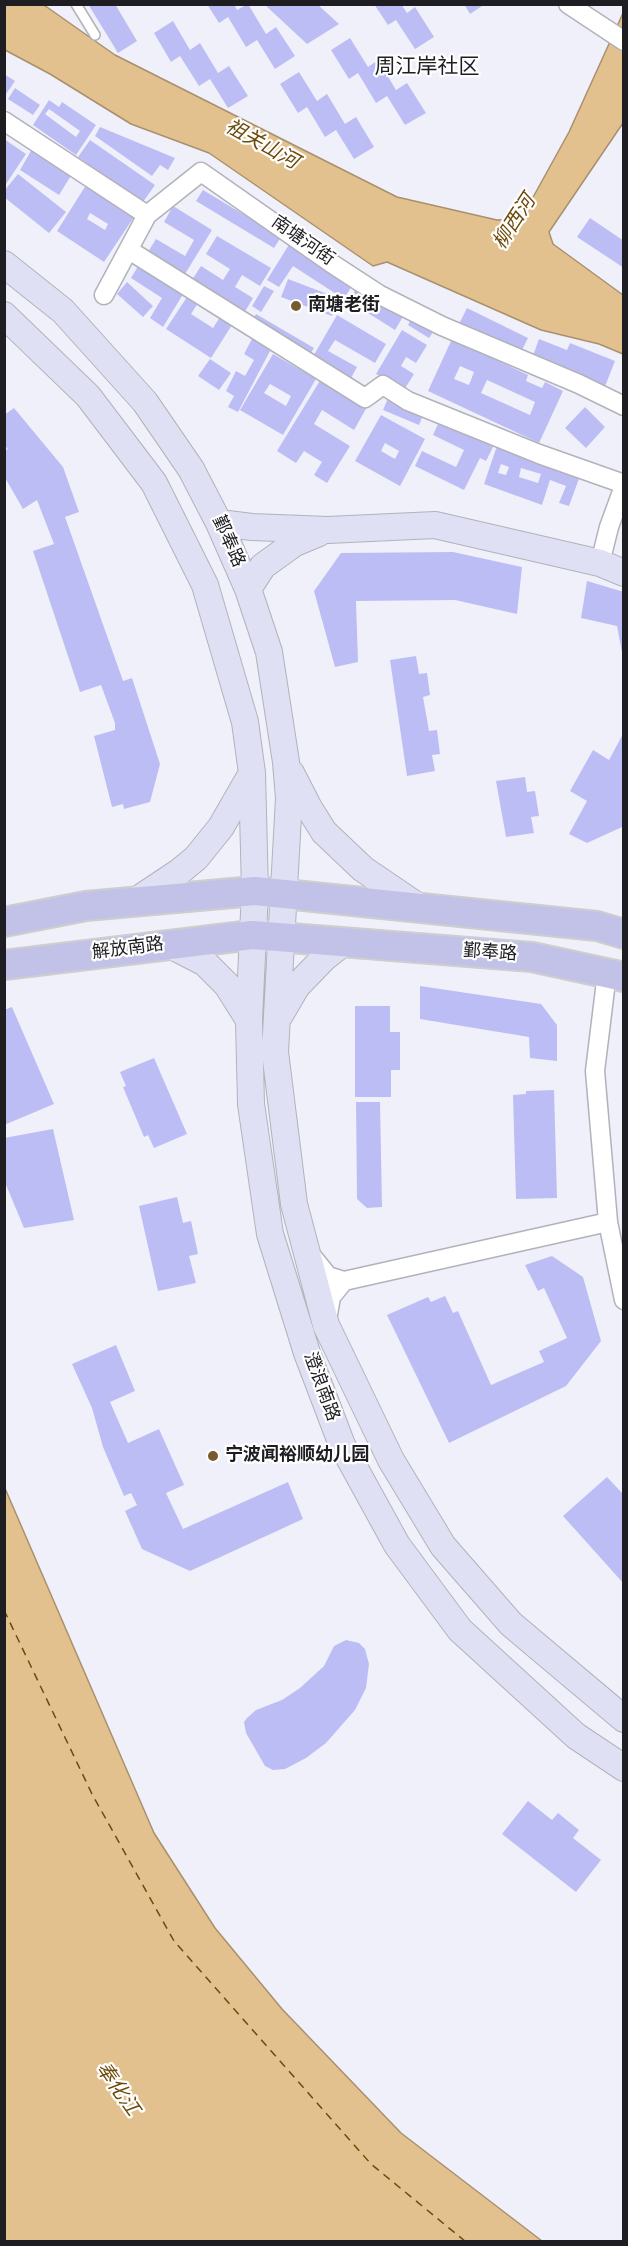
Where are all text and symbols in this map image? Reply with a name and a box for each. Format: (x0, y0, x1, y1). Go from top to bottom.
district label: 周江岸社区 (375, 56, 479, 82)
water label: 祖关山河 (220, 116, 302, 176)
water label: 柳西河 (490, 191, 542, 255)
street label: 南塘河街 (266, 213, 338, 271)
place label: 南塘老街 (308, 295, 380, 317)
marker: 南塘老街 (289, 299, 303, 313)
street label: 鄞奉路 (206, 513, 248, 571)
street label: 解放南路 (91, 935, 165, 965)
street label: 鄞奉路 (462, 941, 518, 967)
street label: 澄浪南路 (298, 1349, 342, 1425)
place label: 宁波闻裕顺幼儿园 (225, 1445, 369, 1467)
marker: 宁波闻裕顺幼儿园 (206, 1449, 220, 1463)
water label: 奉化江 (89, 2059, 143, 2121)

